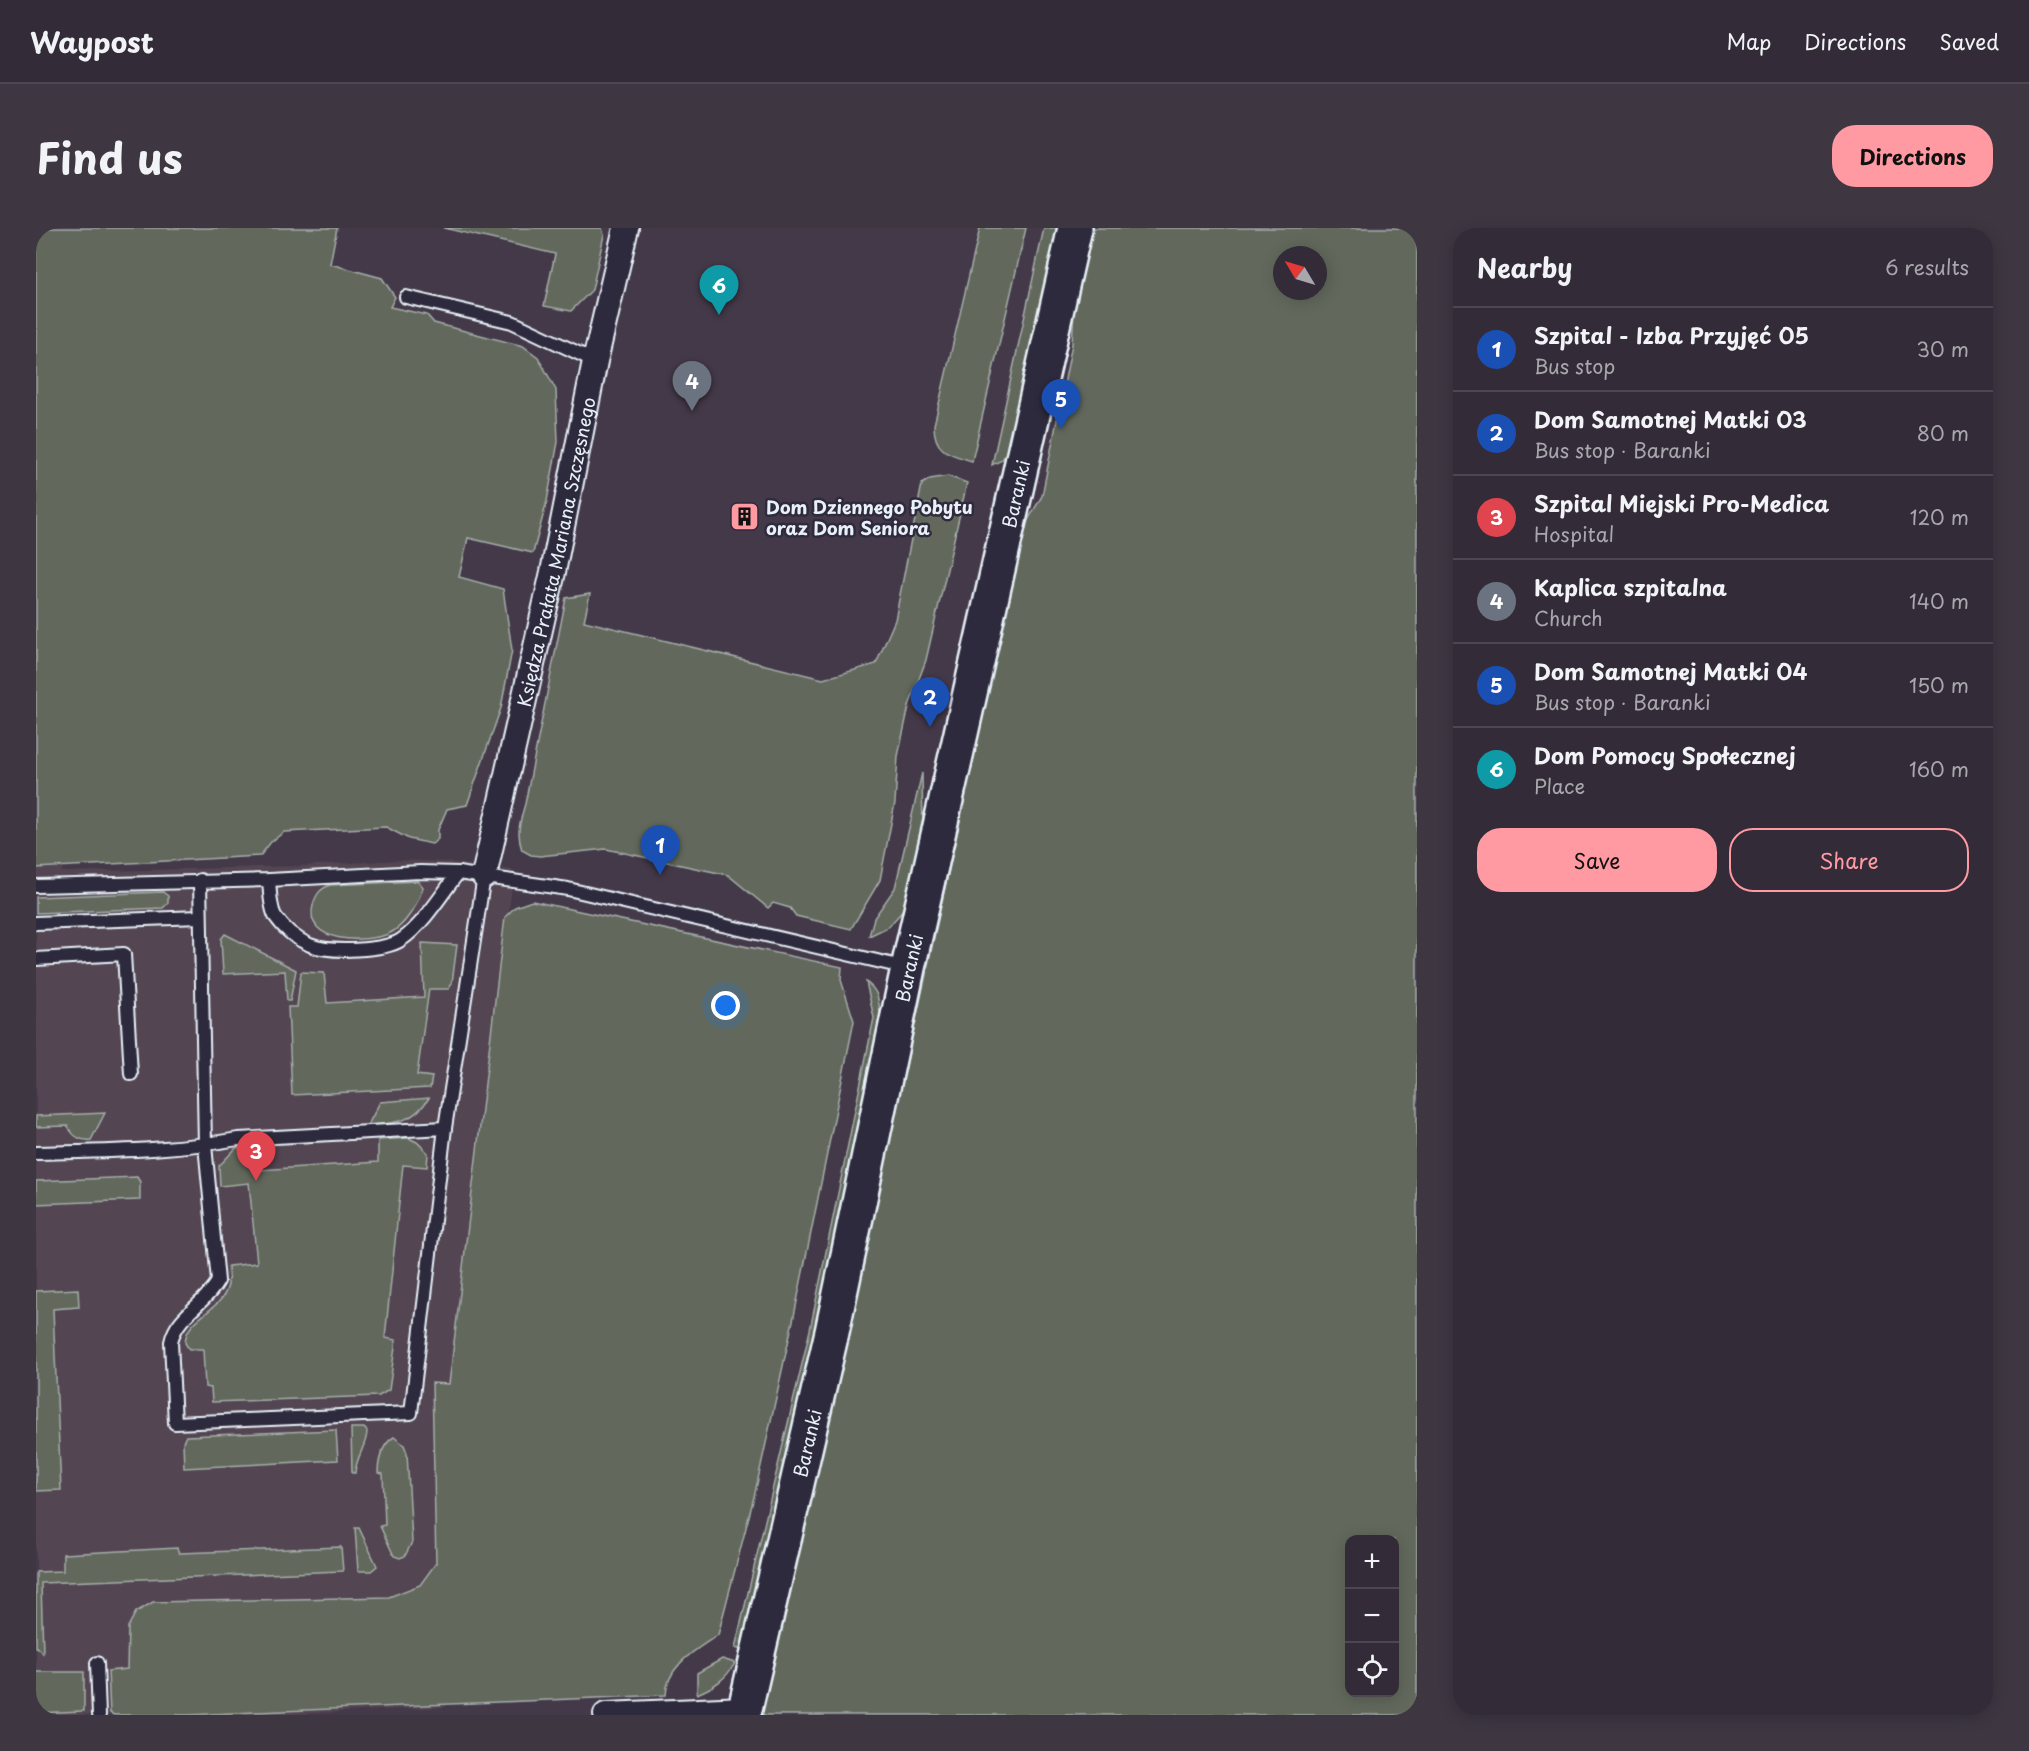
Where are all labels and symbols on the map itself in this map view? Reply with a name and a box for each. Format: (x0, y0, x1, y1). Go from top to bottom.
north arrow (1273, 246, 1327, 300)
pin: 6 (700, 266, 738, 315)
pin: 4 (672, 362, 712, 411)
pin: 5 (1042, 380, 1080, 429)
street label: Księdza Prałata Mariana Szczęsnego (509, 395, 601, 709)
street label: Baranki (994, 457, 1036, 530)
place label: Dom Dziennego Pobytu oraz Dom Seniora (766, 493, 973, 541)
building icon: Dom Dziennego Pobytu oraz Dom Seniora (729, 500, 761, 532)
pin: 2 (910, 678, 950, 727)
pin: 1 (640, 826, 680, 875)
street label: Baranki (888, 931, 929, 1004)
your location (711, 991, 740, 1020)
pin: 3 (236, 1132, 276, 1181)
street label: Baranki (785, 1406, 827, 1480)

